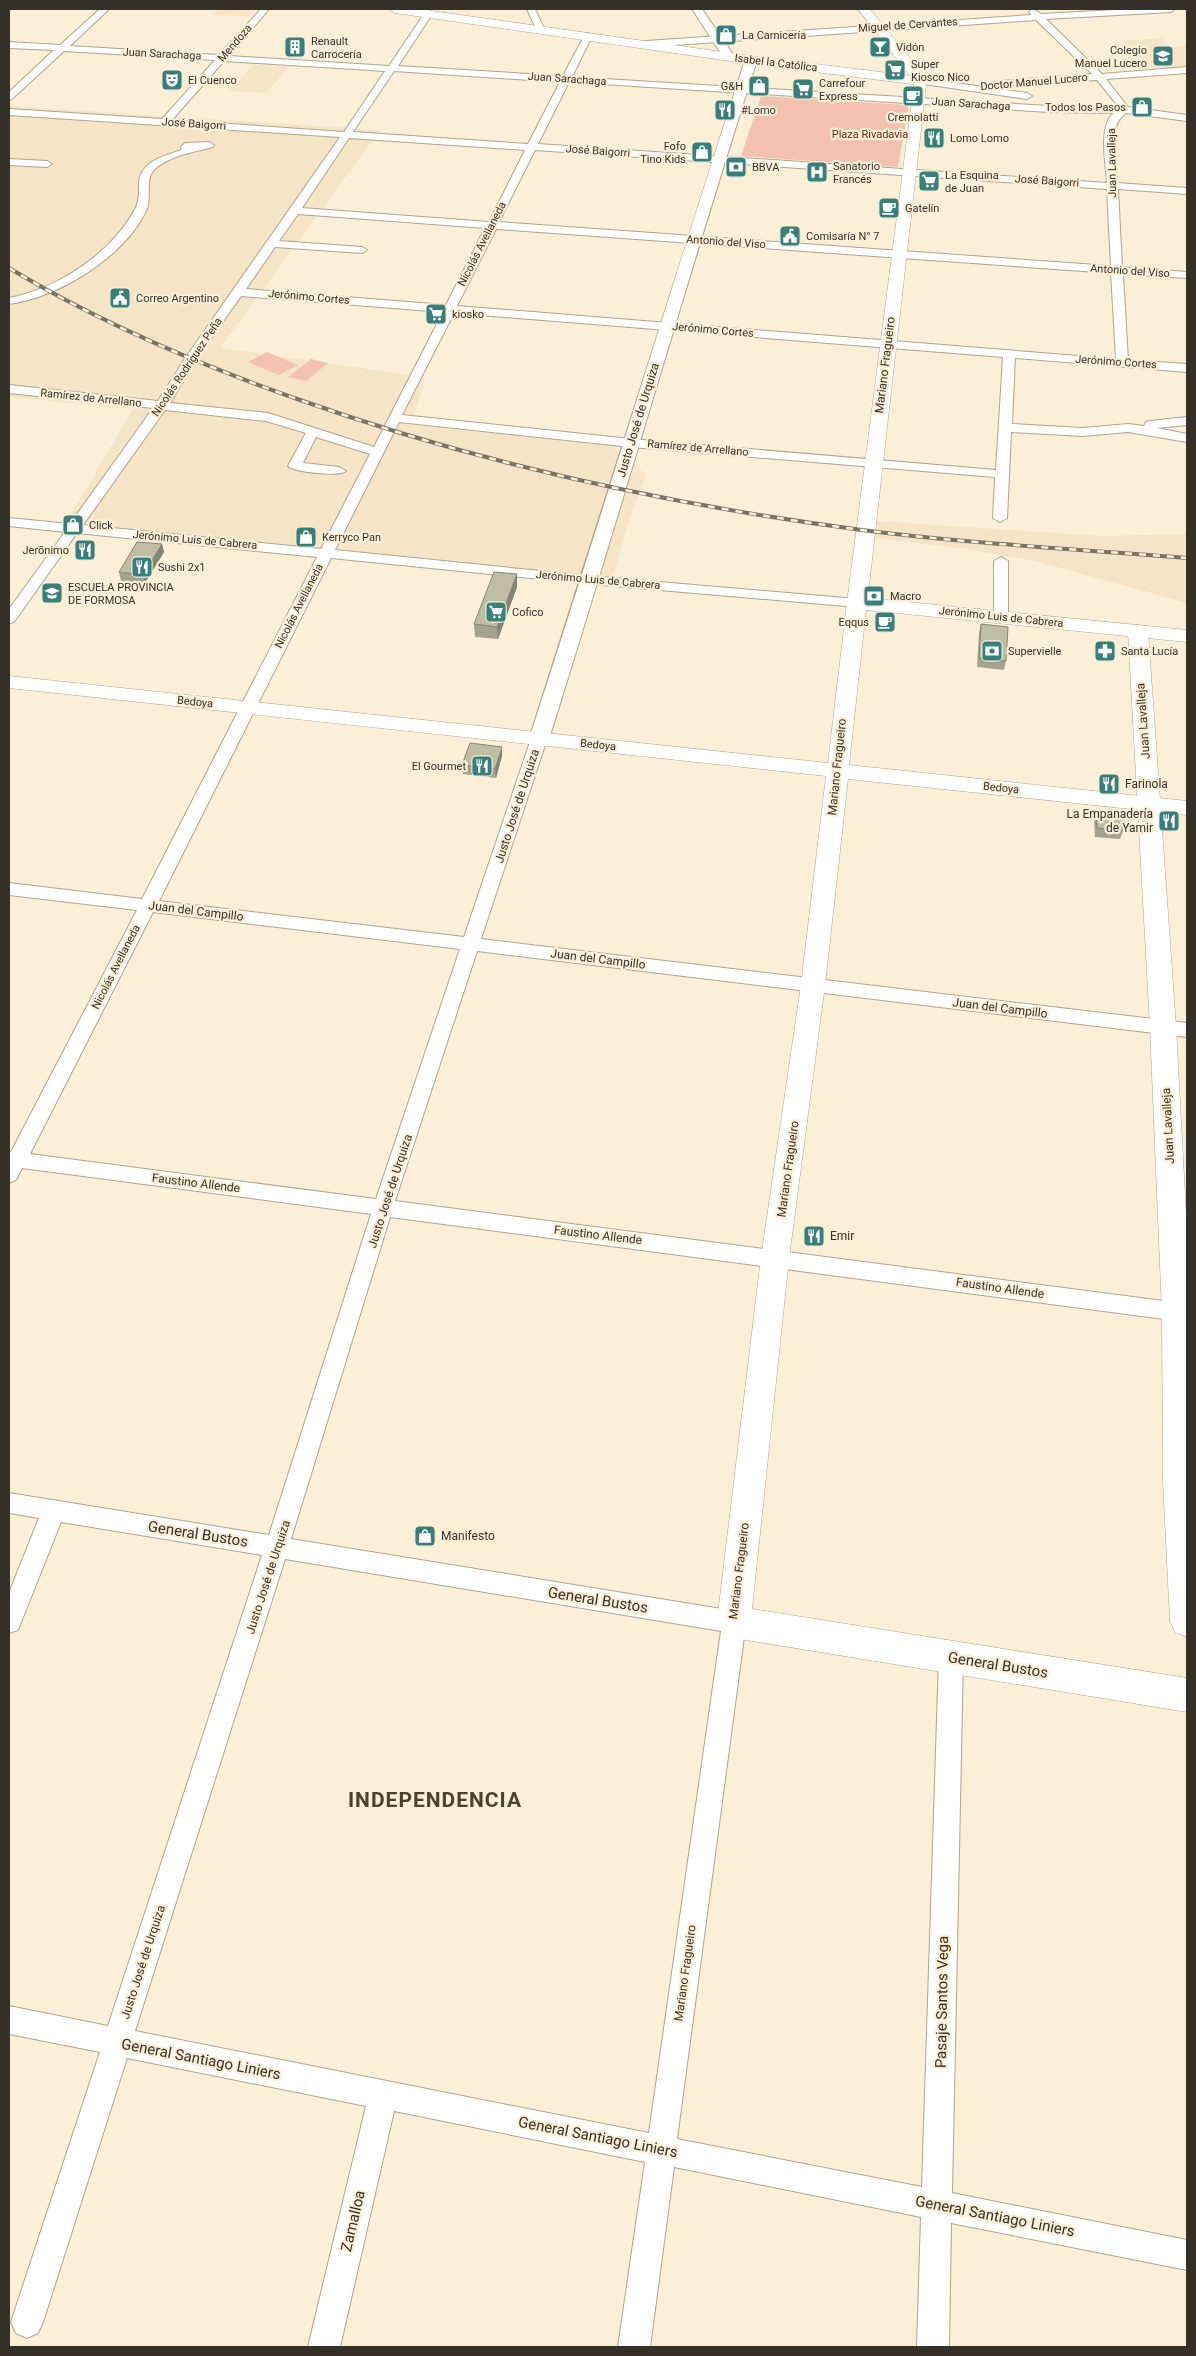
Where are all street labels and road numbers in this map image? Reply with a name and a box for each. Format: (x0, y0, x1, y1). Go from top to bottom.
street label: Miguel de Cervantes (858, 15, 959, 35)
street label: Mendoza (215, 22, 255, 64)
street label: Juan Sarachaga (122, 45, 202, 63)
street label: Isabel la Católica (734, 51, 818, 75)
street label: Juan Sarachaga (527, 70, 607, 88)
street label: Doctor Manuel Lucero (980, 71, 1088, 93)
street label: Juan Sarachaga (931, 95, 1011, 113)
street label: José Baigorri (161, 115, 227, 133)
street label: Juan Lavalleja (1105, 128, 1119, 198)
street label: José Baigorri (565, 142, 631, 160)
street label: José Baigorri (1014, 172, 1080, 190)
street label: Nicolás Avellaneda (455, 200, 509, 288)
street label: Antonio del Viso (686, 233, 766, 251)
street label: Antonio del Viso (1090, 262, 1170, 280)
street label: Jerónimo Cortes (268, 287, 351, 307)
street label: Nicolás Rodríguez Peña (149, 315, 225, 419)
street label: Mariano Fragueiro (872, 316, 898, 414)
street label: Jerónimo Cortes (672, 320, 755, 340)
street label: Jerónimo Cortes (1075, 353, 1158, 371)
street label: Justo José de Urquiza (614, 361, 662, 479)
street label: Ramírez de Arrellano (40, 386, 142, 410)
street label: Ramírez de Arrellano (647, 437, 749, 459)
street label: Jerónimo Luis de Cabrera (132, 528, 258, 552)
street label: Nicolás Avellaneda (272, 562, 326, 650)
street label: Jerónimo Luis de Cabrera (535, 568, 661, 592)
street label: Jerónimo Luis de Cabrera (938, 604, 1064, 630)
street label: Juan Lavalleja (1133, 683, 1153, 759)
street label: Bedoya (176, 694, 214, 710)
street label: Mariano Fragueiro (825, 718, 849, 816)
street label: Bedoya (579, 737, 617, 753)
street label: Justo José de Urquiza (492, 747, 542, 865)
street label: Bedoya (982, 780, 1020, 796)
street label: Juan del Campillo (148, 898, 244, 924)
street label: Nicolás Avellaneda (89, 923, 143, 1011)
street label: Juan del Campillo (550, 946, 646, 972)
street label: Juan del Campillo (952, 995, 1048, 1021)
street label: Juan Lavalleja (1159, 1088, 1177, 1164)
street label: Mariano Fragueiro (774, 1120, 802, 1218)
street label: Justo José de Urquiza (365, 1132, 415, 1250)
street label: Faustino Allende (151, 1171, 241, 1195)
street label: Faustino Allende (553, 1223, 643, 1247)
street label: Faustino Allende (955, 1275, 1045, 1301)
street label: General Bustos (147, 1517, 249, 1551)
street label: Justo José de Urquiza (243, 1518, 293, 1636)
street label: Mariano Fragueiro (726, 1522, 752, 1620)
street label: General Bustos (547, 1583, 649, 1617)
street label: General Bustos (947, 1648, 1049, 1682)
street label: Justo José de Urquiza (118, 1903, 168, 2021)
street label: Mariano Fragueiro (671, 1924, 699, 2022)
street label: Pasaje Santos Vega (932, 1936, 952, 2068)
street label: General Santiago Liniers (120, 2035, 282, 2083)
street label: General Santiago Liniers (517, 2113, 679, 2161)
street label: Zamalloa (337, 2189, 369, 2253)
street label: General Santiago Liniers (914, 2192, 1076, 2240)

